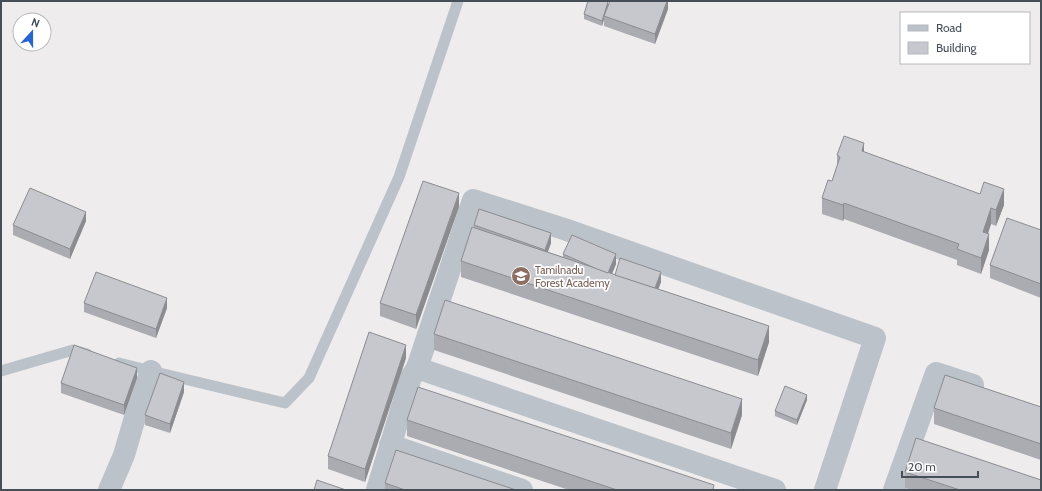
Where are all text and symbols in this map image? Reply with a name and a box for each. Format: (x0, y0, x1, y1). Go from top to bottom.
north arrow (12, 12, 52, 52)
legend (900, 12, 1030, 64)
text: N (29, 15, 42, 31)
text: Road (936, 20, 962, 35)
text: Building (936, 40, 978, 55)
place label: Tamilnadu Forest Academy (535, 263, 610, 290)
school or university icon: Tamilnadu Forest Academy (510, 265, 532, 287)
scale bar (902, 453, 978, 479)
text: 20 m (908, 459, 936, 474)

